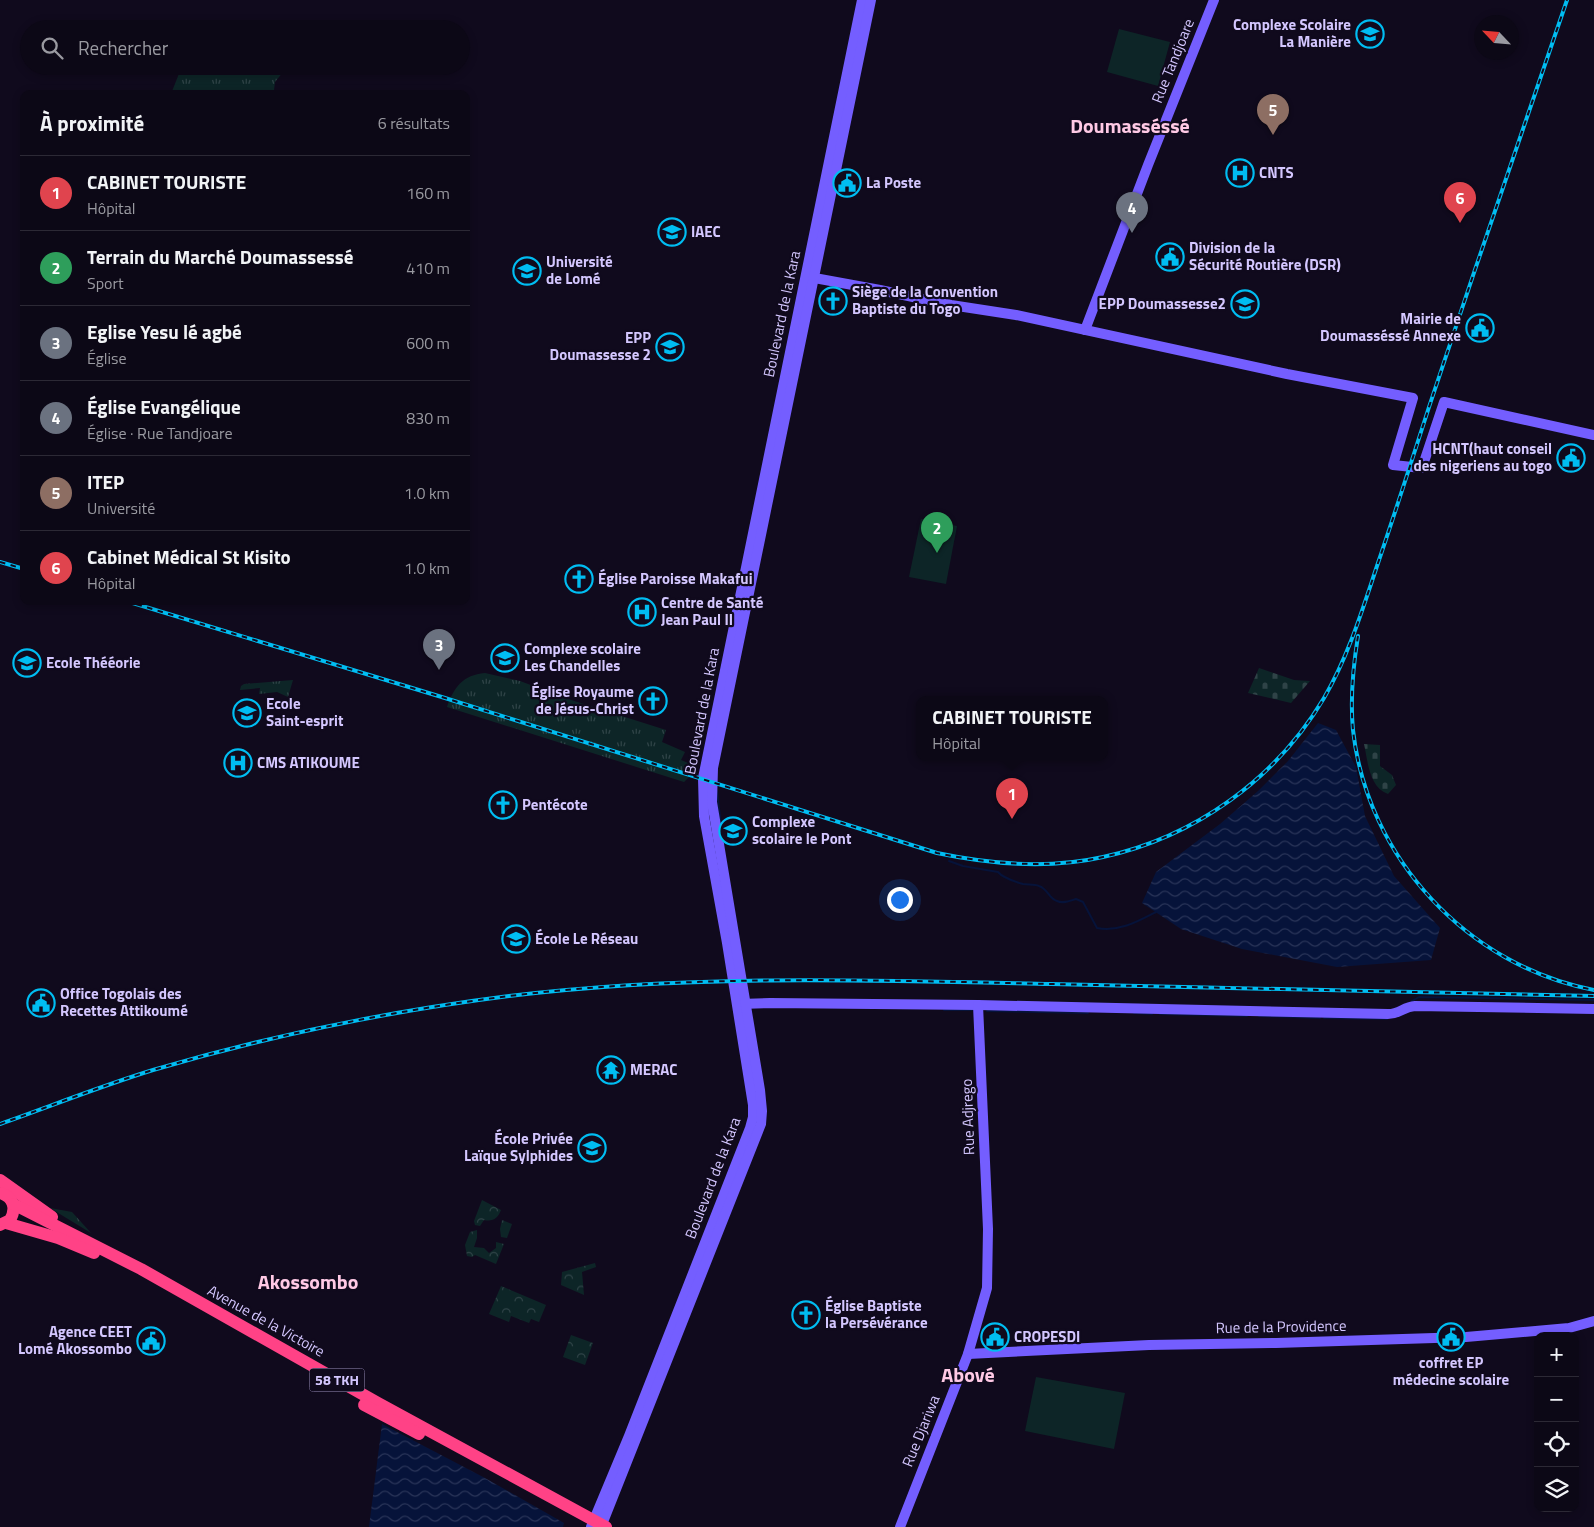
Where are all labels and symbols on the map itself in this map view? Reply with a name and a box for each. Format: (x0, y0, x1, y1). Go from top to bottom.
place label: Complexe Scolaire La Manière (1233, 13, 1351, 53)
street label: Rue Tandjoare (1145, 15, 1200, 107)
north arrow (1474, 15, 1519, 60)
school or university icon: Complexe Scolaire La Manière (1355, 19, 1385, 49)
pin: 5 (1257, 94, 1289, 135)
district label: Doumasséssé (1070, 110, 1190, 141)
hospital icon: CNTS (1225, 158, 1255, 188)
place label: CNTS (1259, 161, 1294, 184)
public building icon: La Poste (832, 168, 862, 198)
place label: La Poste (866, 171, 921, 194)
pin: 6 (1444, 182, 1476, 223)
pin: 4 (1116, 192, 1148, 233)
school or university icon: IAEC (657, 217, 687, 247)
place label: IAEC (691, 220, 721, 243)
place label: Division de la Sécurité Routière (DSR) (1189, 236, 1341, 276)
public building icon: Division de la Sécurité Routière (DSR) (1155, 242, 1185, 272)
street label: Boulevard de la Kara (757, 248, 806, 379)
place label: Université de Lomé (546, 250, 613, 290)
school or university icon: Université de Lomé (512, 256, 542, 286)
place label: Siège de la Convention Baptiste du Togo (852, 280, 998, 320)
church icon: Siège de la Convention Baptiste du Togo (818, 286, 848, 316)
school or university icon: EPP Doumassesse2 (1230, 289, 1260, 319)
place label: EPP Doumassesse2 (1099, 292, 1226, 315)
place label: Mairie de Doumasséssé Annexe (1320, 307, 1461, 347)
public building icon: Mairie de Doumasséssé Annexe (1465, 313, 1495, 343)
place label: EPP Doumassesse 2 (550, 326, 651, 366)
school or university icon: EPP Doumassesse 2 (655, 332, 685, 362)
place label: HCNT(haut conseil des nigeriens au togo (1413, 437, 1552, 477)
public building icon: HCNT(haut conseil des nigeriens au togo (1556, 443, 1586, 473)
pin: 2 (921, 512, 953, 553)
church icon: Église Paroisse Makafui (564, 564, 594, 594)
place label: Église Paroisse Makafui (598, 567, 753, 590)
place label: Centre de Santé Jean Paul II (661, 591, 764, 631)
hospital icon: Centre de Santé Jean Paul II (627, 597, 657, 627)
pin: 3 (423, 629, 455, 670)
place label: Complexe scolaire Les Chandelles (524, 637, 641, 677)
school or university icon: Complexe scolaire Les Chandelles (490, 643, 520, 673)
street label: Boulevard de la Kara (678, 645, 725, 776)
school or university icon: Ecole Thééorie (12, 648, 42, 678)
place label: Ecole Thééorie (46, 651, 141, 674)
place label: Église Royaume de Jésus-Christ (531, 680, 635, 720)
church icon: Église Royaume de Jésus-Christ (638, 686, 668, 716)
place label: Ecole Saint-esprit (266, 692, 344, 732)
school or university icon: Ecole Saint-esprit (232, 698, 262, 728)
hospital icon: CMS ATIKOUME (223, 748, 253, 778)
place label: CMS ATIKOUME (257, 751, 360, 774)
pin: 1 (996, 778, 1028, 819)
church icon: Pentécote (488, 790, 518, 820)
place label: Pentécote (522, 793, 588, 816)
place label: Complexe scolaire le Pont (752, 810, 852, 850)
school or university icon: Complexe scolaire le Pont (718, 816, 748, 846)
your location (887, 887, 913, 913)
school or university icon: École Le Réseau (501, 924, 531, 954)
place label: École Le Réseau (535, 927, 638, 950)
place label: Office Togolais des Recettes Attikoumé (60, 982, 188, 1022)
public building icon: Office Togolais des Recettes Attikoumé (26, 988, 56, 1018)
temple icon: MERAC (596, 1055, 626, 1085)
place label: MERAC (630, 1058, 677, 1081)
street label: Rue Adjrego (955, 1078, 980, 1156)
street label: Boulevard de la Kara (679, 1113, 747, 1242)
place label: École Privée Laïque Sylphides (464, 1127, 573, 1167)
school or university icon: École Privée Laïque Sylphides (577, 1133, 607, 1163)
district label: Akossombo (258, 1266, 358, 1297)
street label: Avenue de la Victoire (203, 1279, 329, 1362)
place label: Église Baptiste la Persévérance (825, 1294, 928, 1334)
church icon: Église Baptiste la Persévérance (791, 1300, 821, 1330)
street label: Rue de la Providence (1215, 1314, 1347, 1339)
place label: Agence CEET Lomé Akossombo (18, 1320, 132, 1360)
public building icon: CROPESDI (980, 1322, 1010, 1352)
public building icon: coffret EP médecine scolaire (1436, 1322, 1466, 1352)
place label: CROPESDI (1014, 1325, 1080, 1348)
public building icon: Agence CEET Lomé Akossombo (136, 1326, 166, 1356)
place label: coffret EP médecine scolaire (1393, 1351, 1510, 1391)
district label: Abové (941, 1359, 995, 1390)
road number: 58 TKH (310, 1368, 364, 1392)
street label: Rue Djariwa (896, 1391, 946, 1470)

